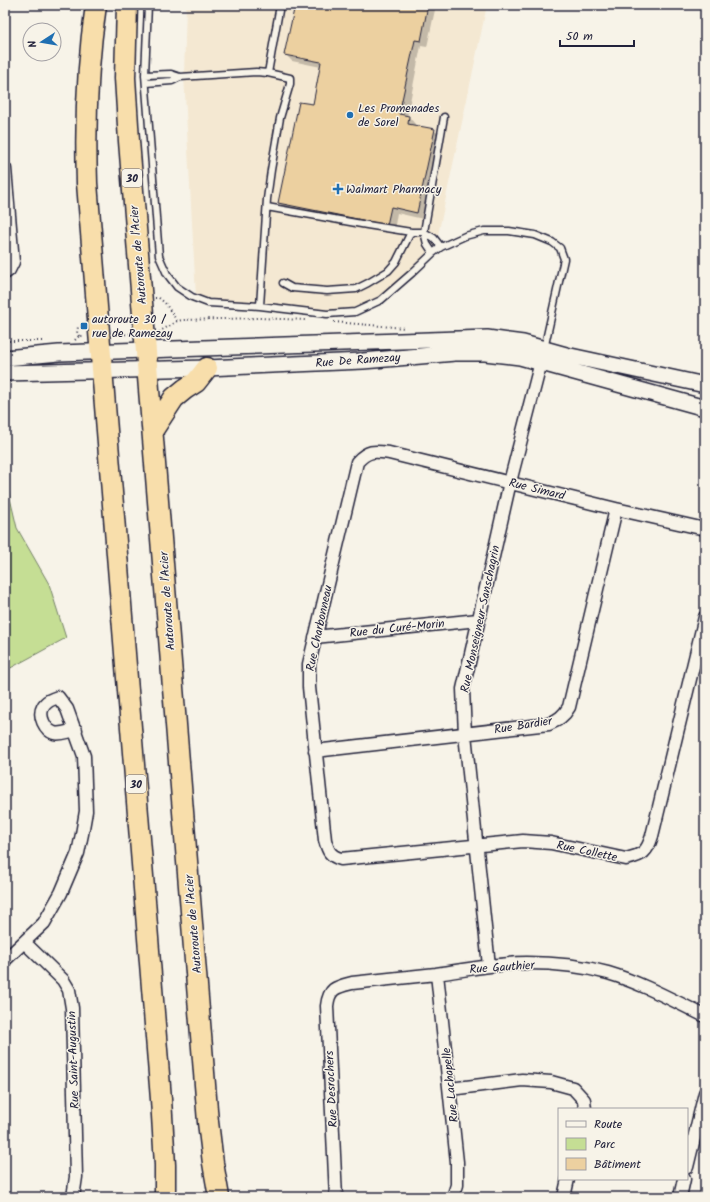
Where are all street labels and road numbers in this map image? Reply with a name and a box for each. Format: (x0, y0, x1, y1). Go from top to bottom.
road number: 30 (122, 169, 142, 187)
street label: Autoroute de l'Acier (125, 204, 152, 305)
street label: Rue De Ramezay (315, 348, 401, 373)
street label: Rue Simard (507, 473, 568, 506)
street label: Rue Monseigneur-Sanschagrin (456, 544, 505, 695)
street label: Autoroute de l'Acier (155, 550, 180, 651)
street label: Rue Charbonneau (301, 583, 338, 673)
street label: Rue du Curé-Morin (349, 614, 445, 643)
street label: Rue Bardier (493, 711, 554, 739)
road number: 30 (126, 775, 146, 793)
street label: Rue Collette (555, 836, 620, 867)
street label: Autoroute de l'Acier (180, 873, 207, 974)
street label: Rue Gauthier (469, 956, 536, 979)
street label: Rue Saint-Augustin (62, 1011, 85, 1109)
street label: Rue Lachapelle (437, 1046, 464, 1123)
street label: Rue Desrochers (320, 1050, 343, 1128)

